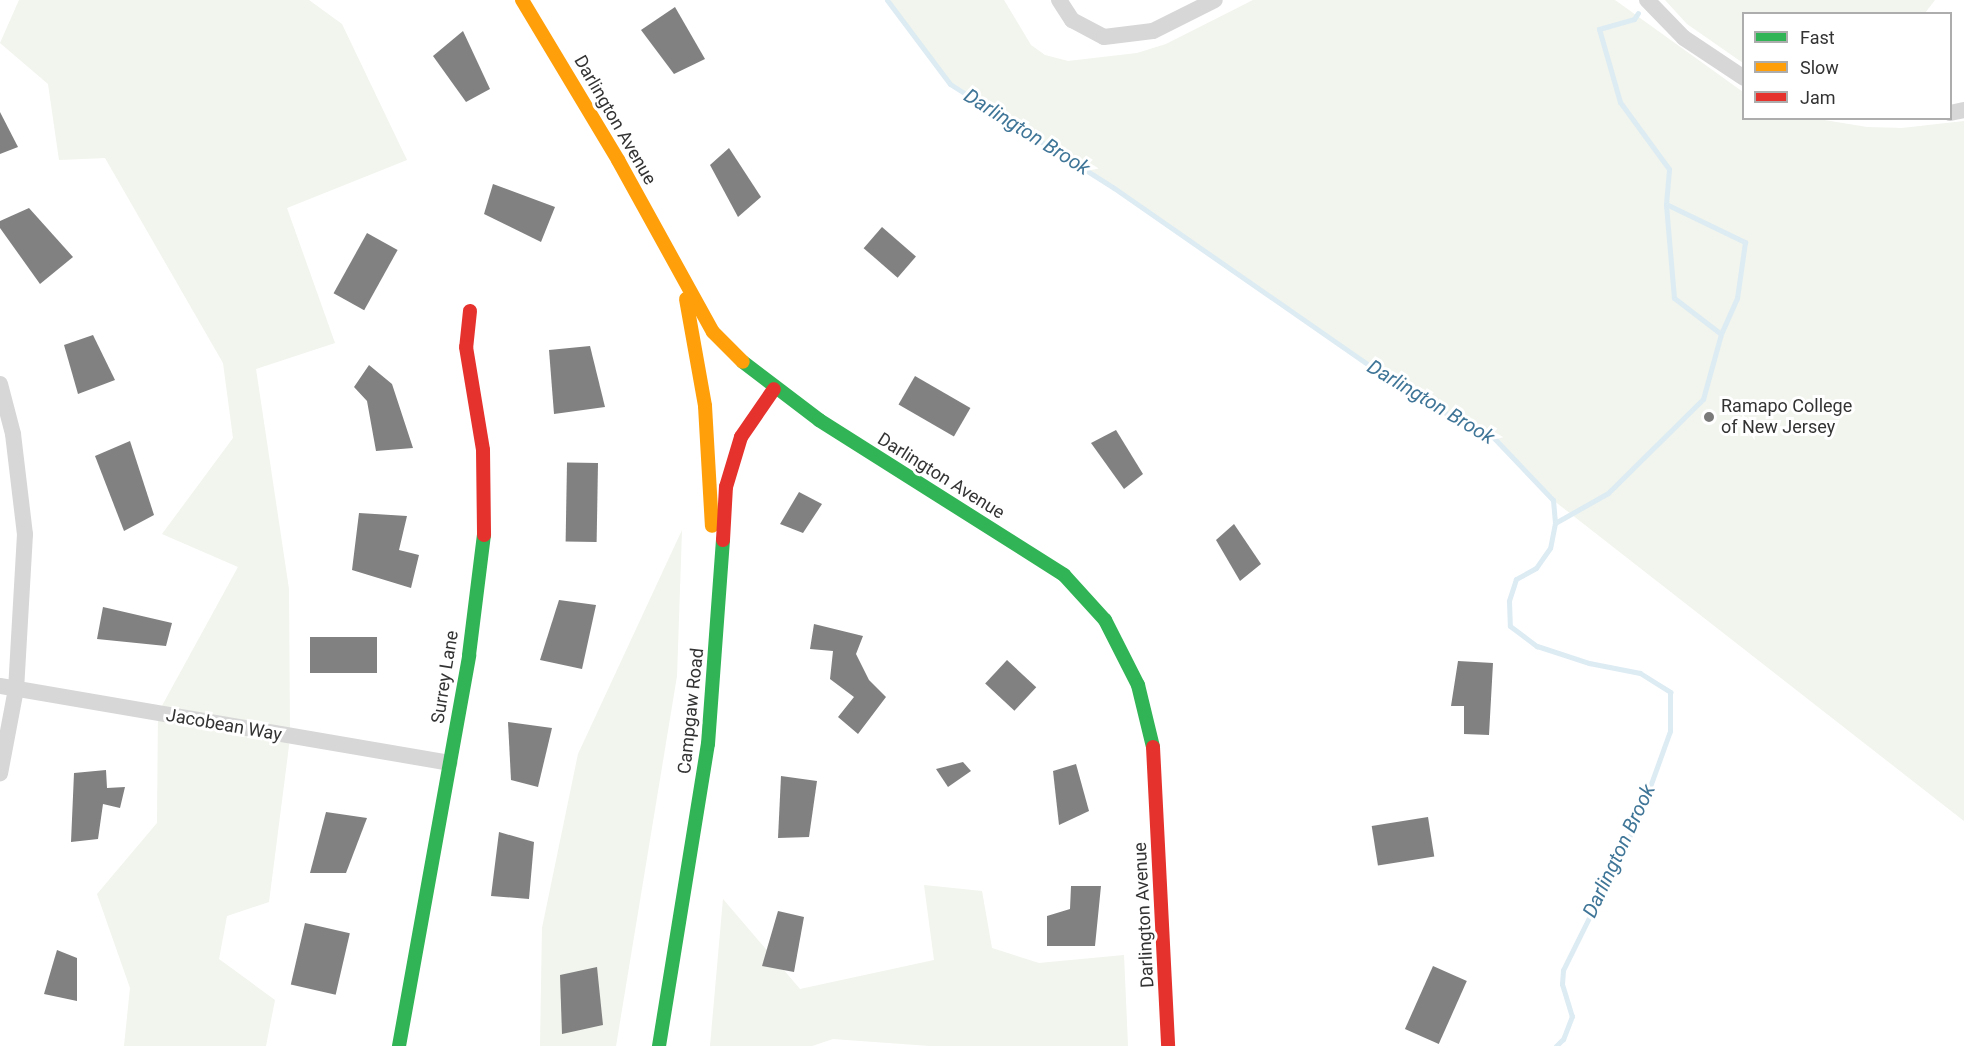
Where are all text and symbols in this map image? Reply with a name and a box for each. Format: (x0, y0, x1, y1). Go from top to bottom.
legend (1742, 12, 1952, 120)
text: Fast (1800, 27, 1835, 48)
street label: Darlington Avenue (569, 51, 661, 189)
text: Slow (1800, 57, 1839, 78)
water label: Darlington Brook (960, 84, 1094, 180)
text: Jam (1800, 87, 1836, 108)
water label: Darlington Brook (1363, 355, 1499, 449)
place label: Ramapo College of New Jersey (1721, 396, 1852, 438)
marker: Ramapo College of New Jersey (1702, 410, 1716, 424)
street label: Darlington Avenue (873, 428, 1009, 524)
street label: Surrey Lane (427, 629, 463, 725)
street label: Campgaw Road (674, 647, 708, 775)
street label: Jacobean Way (164, 704, 284, 746)
water label: Darlington Brook (1578, 781, 1660, 921)
street label: Darlington Avenue (1129, 842, 1159, 988)

